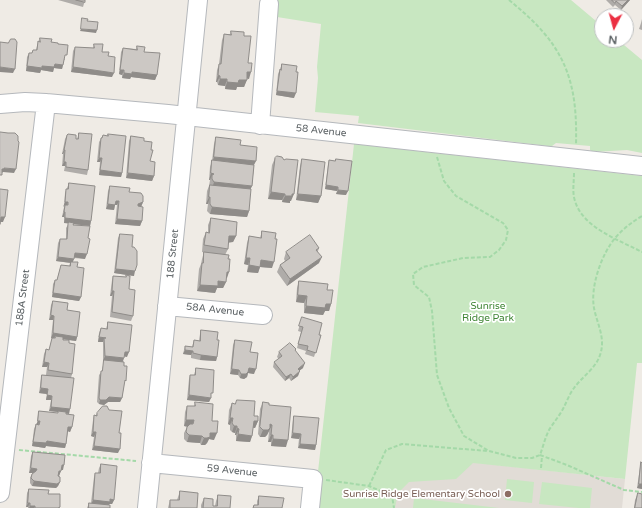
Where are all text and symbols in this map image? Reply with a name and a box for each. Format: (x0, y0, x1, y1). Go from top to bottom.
north arrow (594, 8, 634, 48)
text: N (608, 33, 618, 46)
street label: 58 Avenue (295, 122, 347, 140)
street label: 188 Street (164, 228, 182, 280)
street label: 188A Street (14, 269, 32, 327)
park label: Sunrise Ridge Park (462, 300, 514, 324)
street label: 58A Avenue (185, 301, 245, 319)
street label: 59 Avenue (206, 462, 258, 480)
place label: Sunrise Ridge Elementary School (343, 488, 500, 500)
marker: Sunrise Ridge Elementary School (503, 489, 513, 499)

